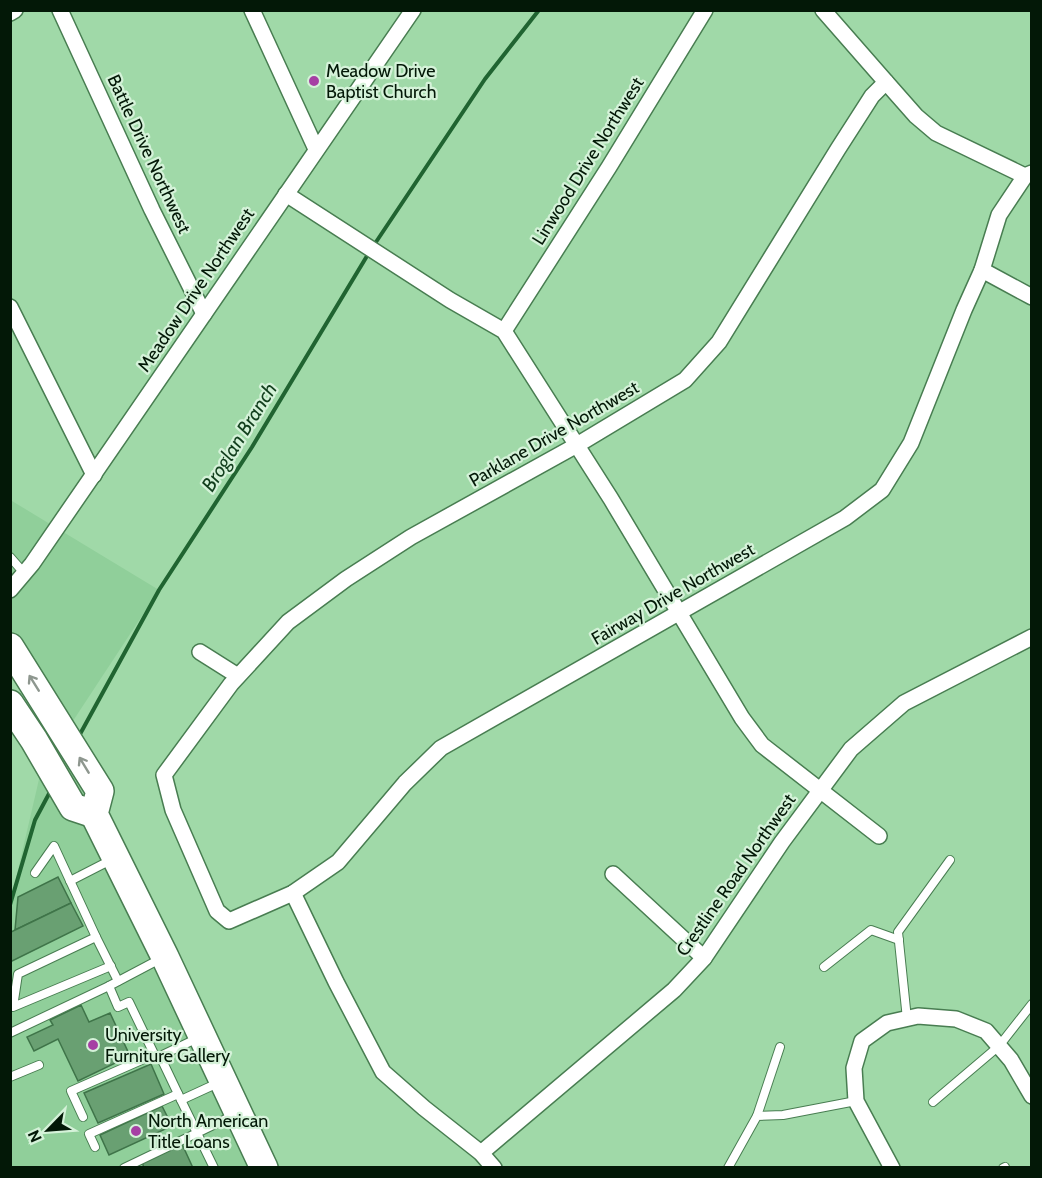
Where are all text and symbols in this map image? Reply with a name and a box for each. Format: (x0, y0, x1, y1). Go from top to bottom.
place label: Meadow Drive Baptist Church (326, 60, 436, 103)
street label: Battle Drive Northwest (103, 71, 195, 237)
street label: Linwood Drive Northwest (527, 73, 649, 249)
marker: Meadow Drive Baptist Church (307, 74, 321, 88)
street label: Meadow Drive Northwest (133, 204, 259, 376)
street label: Parklane Drive Northwest (465, 376, 643, 492)
water label: Broglan Branch (196, 378, 282, 496)
street label: Fairway Drive Northwest (588, 538, 758, 650)
one-way arrow (27, 675, 39, 692)
one-way arrow (78, 757, 90, 774)
street label: Crestline Road Northwest (672, 790, 800, 960)
place label: University Furniture Gallery (105, 1024, 230, 1067)
marker: University Furniture Gallery (86, 1038, 100, 1052)
north arrow (18, 1100, 78, 1160)
place label: North American Title Loans (148, 1110, 268, 1153)
marker: North American Title Loans (129, 1124, 143, 1138)
text: N (24, 1127, 46, 1145)

